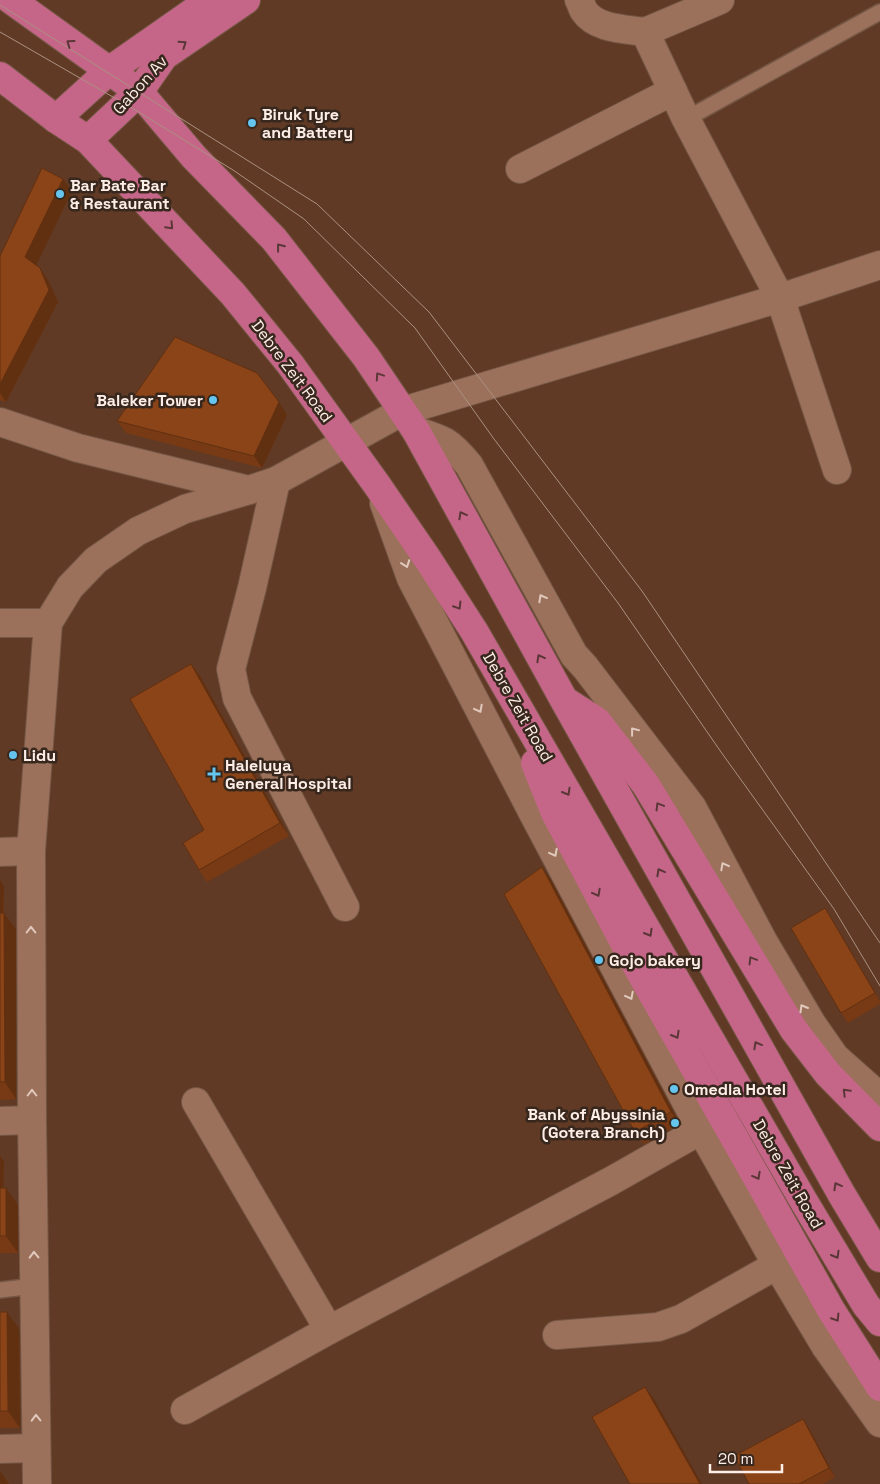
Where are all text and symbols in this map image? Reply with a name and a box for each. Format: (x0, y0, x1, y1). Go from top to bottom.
one-way arrow (66, 40, 76, 49)
one-way arrow (177, 41, 186, 50)
street label: Gabon Av (108, 51, 172, 119)
place label: Biruk Tyre and Battery (262, 104, 353, 143)
marker: Biruk Tyre and Battery (246, 117, 258, 129)
place label: Bar Bate Bar & Restaurant (70, 175, 170, 214)
marker: Bar Bate Bar & Restaurant (54, 188, 66, 200)
one-way arrow (164, 221, 173, 230)
one-way arrow (277, 243, 286, 253)
street label: Debre Zeit Road (247, 316, 337, 426)
one-way arrow (376, 372, 385, 382)
place label: Baleker Tower (96, 390, 203, 411)
marker: Baleker Tower (207, 394, 219, 406)
one-way arrow (458, 511, 468, 520)
one-way arrow (400, 559, 410, 567)
one-way arrow (538, 594, 548, 603)
one-way arrow (451, 601, 461, 610)
street label: Debre Zeit Road (478, 649, 558, 765)
one-way arrow (536, 654, 546, 663)
one-way arrow (473, 703, 483, 712)
one-way arrow (632, 728, 640, 737)
place label: Lidu (23, 745, 56, 766)
marker: Lidu (7, 749, 19, 761)
place label: Haleluya General Hospital (225, 755, 352, 794)
marker: Haleluya General Hospital (207, 767, 221, 781)
one-way arrow (561, 786, 571, 795)
one-way arrow (655, 803, 665, 812)
one-way arrow (548, 847, 558, 856)
one-way arrow (720, 863, 730, 872)
one-way arrow (656, 869, 666, 878)
one-way arrow (591, 888, 601, 897)
one-way arrow (26, 926, 36, 934)
one-way arrow (642, 927, 652, 936)
place label: Gojo bakery (609, 950, 701, 971)
marker: Gojo bakery (593, 954, 605, 966)
one-way arrow (749, 957, 759, 966)
one-way arrow (624, 991, 634, 1000)
one-way arrow (799, 1005, 809, 1014)
one-way arrow (669, 1030, 679, 1039)
one-way arrow (753, 1041, 763, 1050)
place label: Omedla Hotel (684, 1079, 786, 1100)
marker: Omedla Hotel (668, 1083, 680, 1095)
one-way arrow (27, 1089, 37, 1096)
one-way arrow (842, 1089, 851, 1098)
place label: Bank of Abyssinia (Gotera Branch) (527, 1104, 665, 1143)
street label: Debre Zeit Road (748, 1116, 828, 1232)
marker: Bank of Abyssinia (Gotera Branch) (669, 1117, 681, 1129)
one-way arrow (750, 1171, 760, 1180)
one-way arrow (833, 1182, 843, 1191)
one-way arrow (829, 1249, 839, 1258)
one-way arrow (29, 1251, 39, 1259)
one-way arrow (830, 1313, 839, 1322)
one-way arrow (31, 1414, 41, 1422)
scale bar (710, 1442, 782, 1474)
text: 20 m (718, 1449, 753, 1468)

